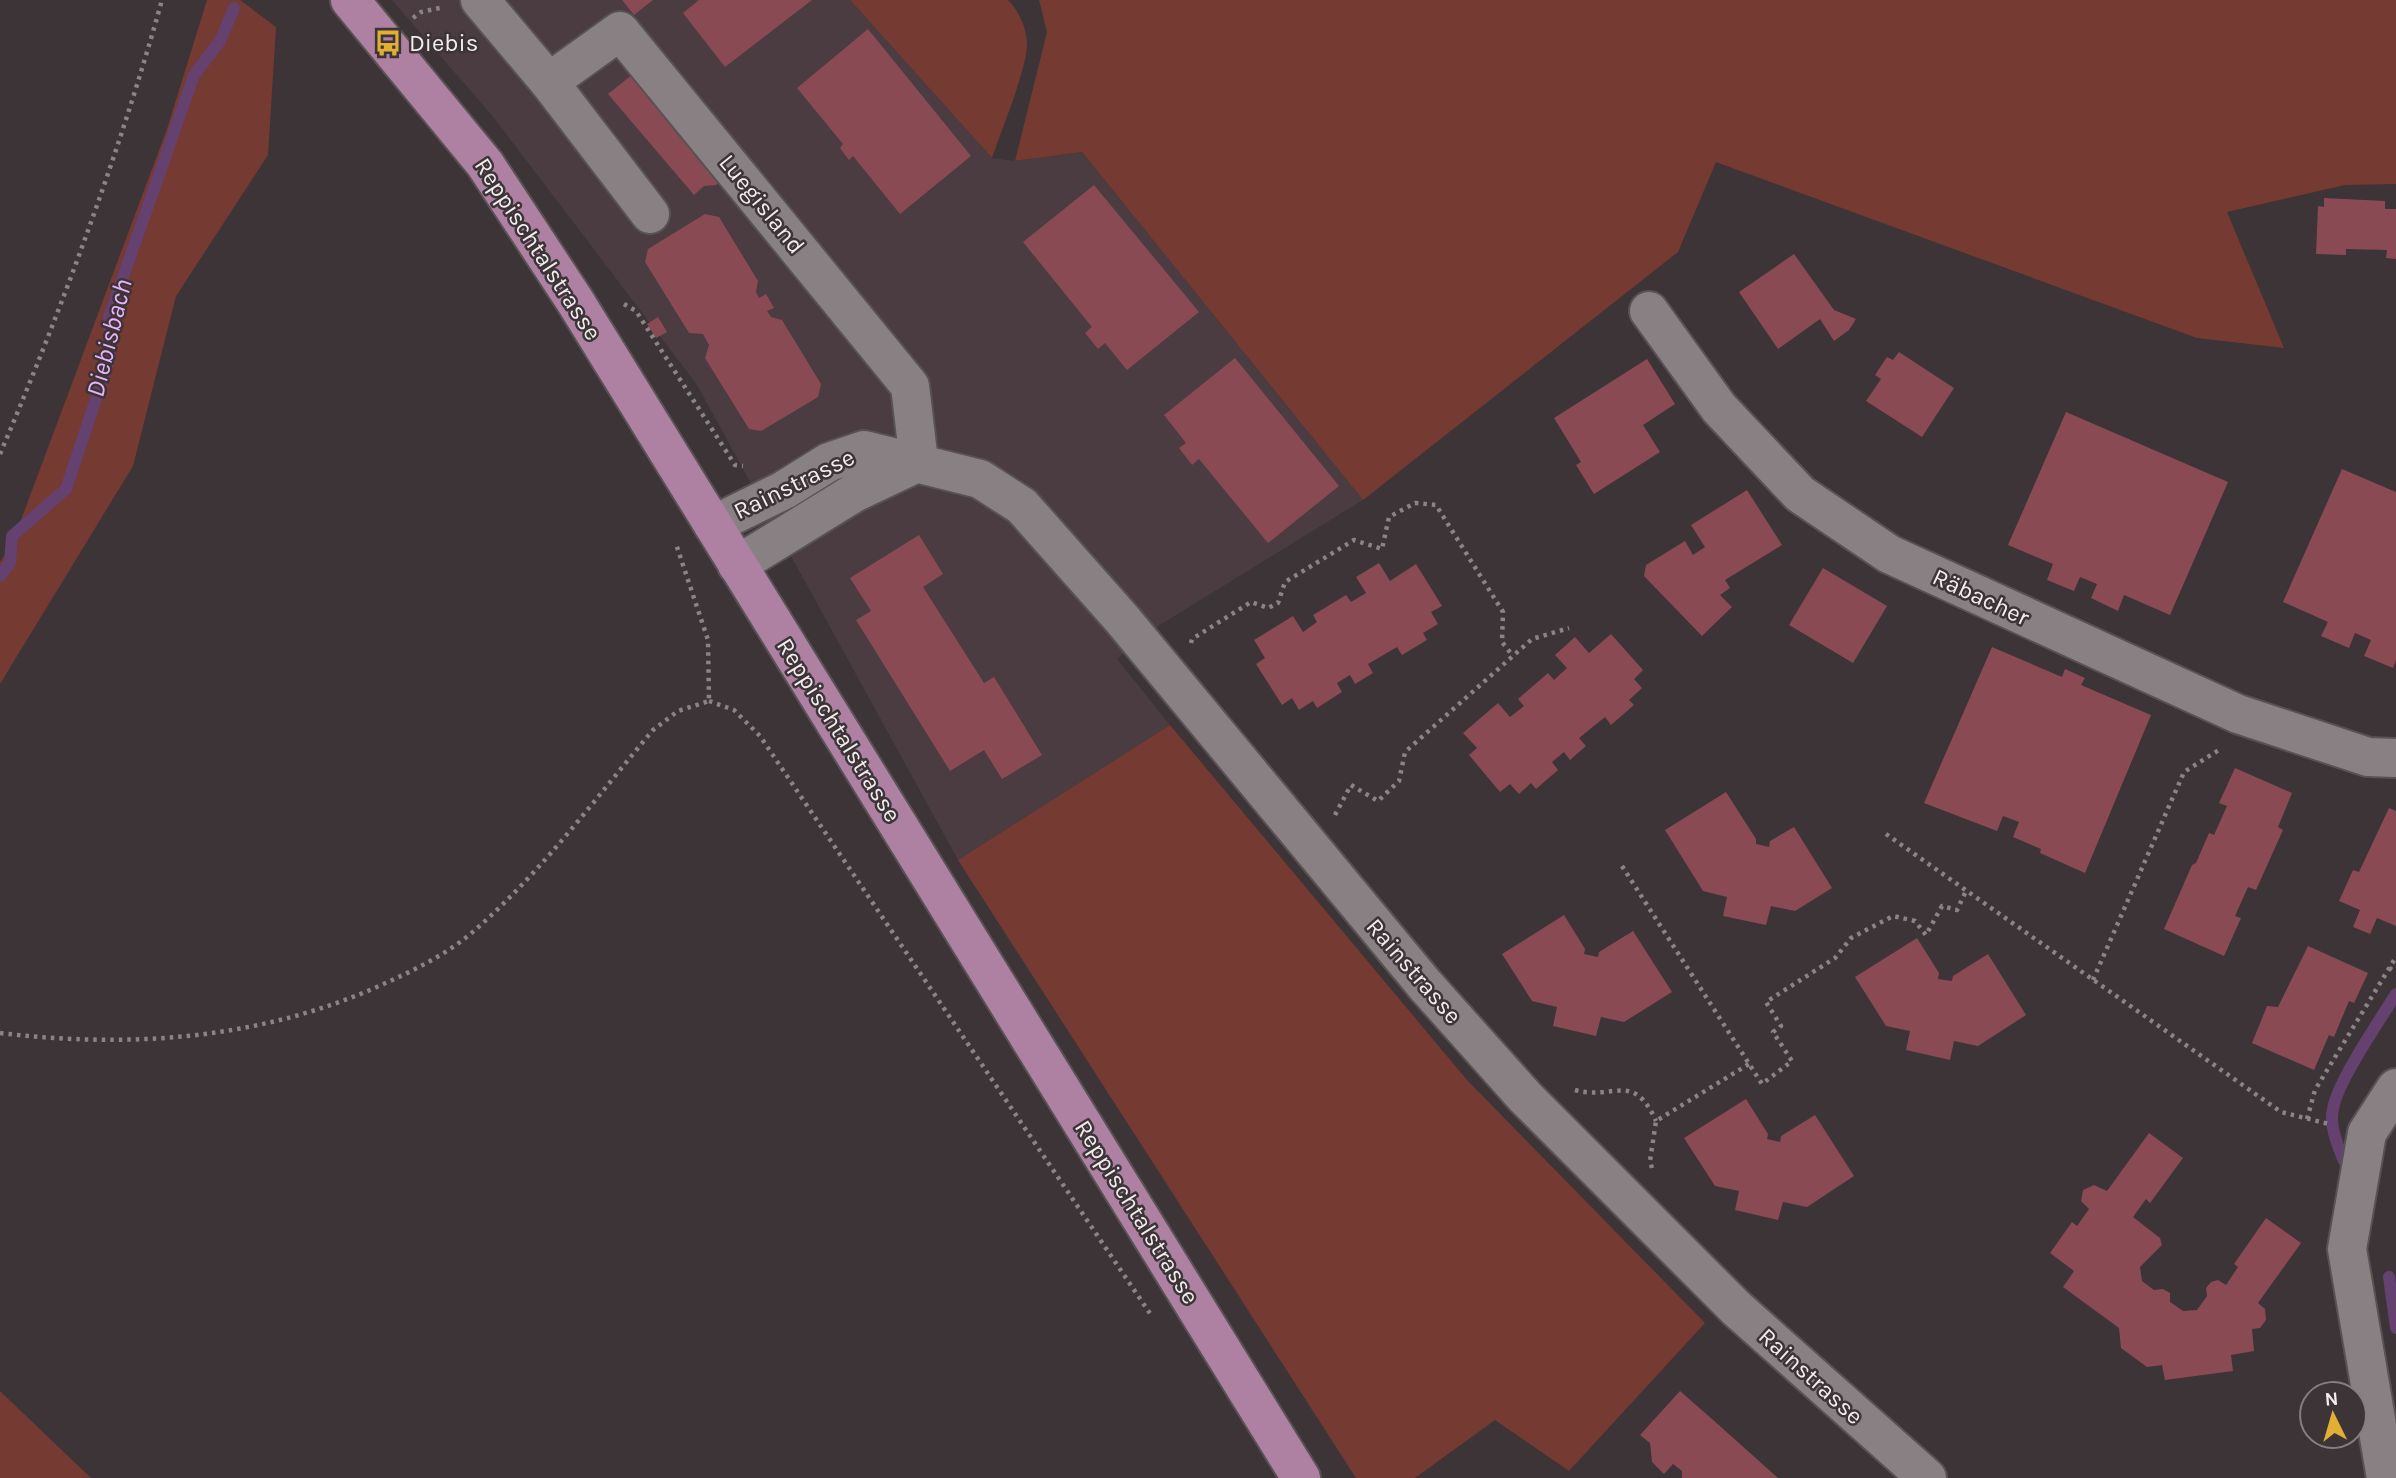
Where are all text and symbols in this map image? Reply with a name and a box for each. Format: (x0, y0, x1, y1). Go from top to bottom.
bus stop icon: Diebis (373, 28, 403, 58)
place label: Diebis (409, 29, 478, 57)
street label: Luegisland (713, 149, 811, 259)
street label: Reppischtalstrasse (469, 153, 607, 345)
water label: Diebisbach (79, 276, 139, 400)
street label: Rainstrasse (729, 443, 859, 525)
street label: Räbacher (1928, 563, 2034, 632)
street label: Reppischtalstrasse (771, 633, 907, 827)
street label: Rainstrasse (1361, 913, 1467, 1029)
street label: Reppischtalstrasse (1069, 1115, 1205, 1309)
street label: Rainstrasse (1753, 1322, 1869, 1430)
north arrow (2298, 1380, 2368, 1450)
text: N (2324, 1388, 2339, 1411)

